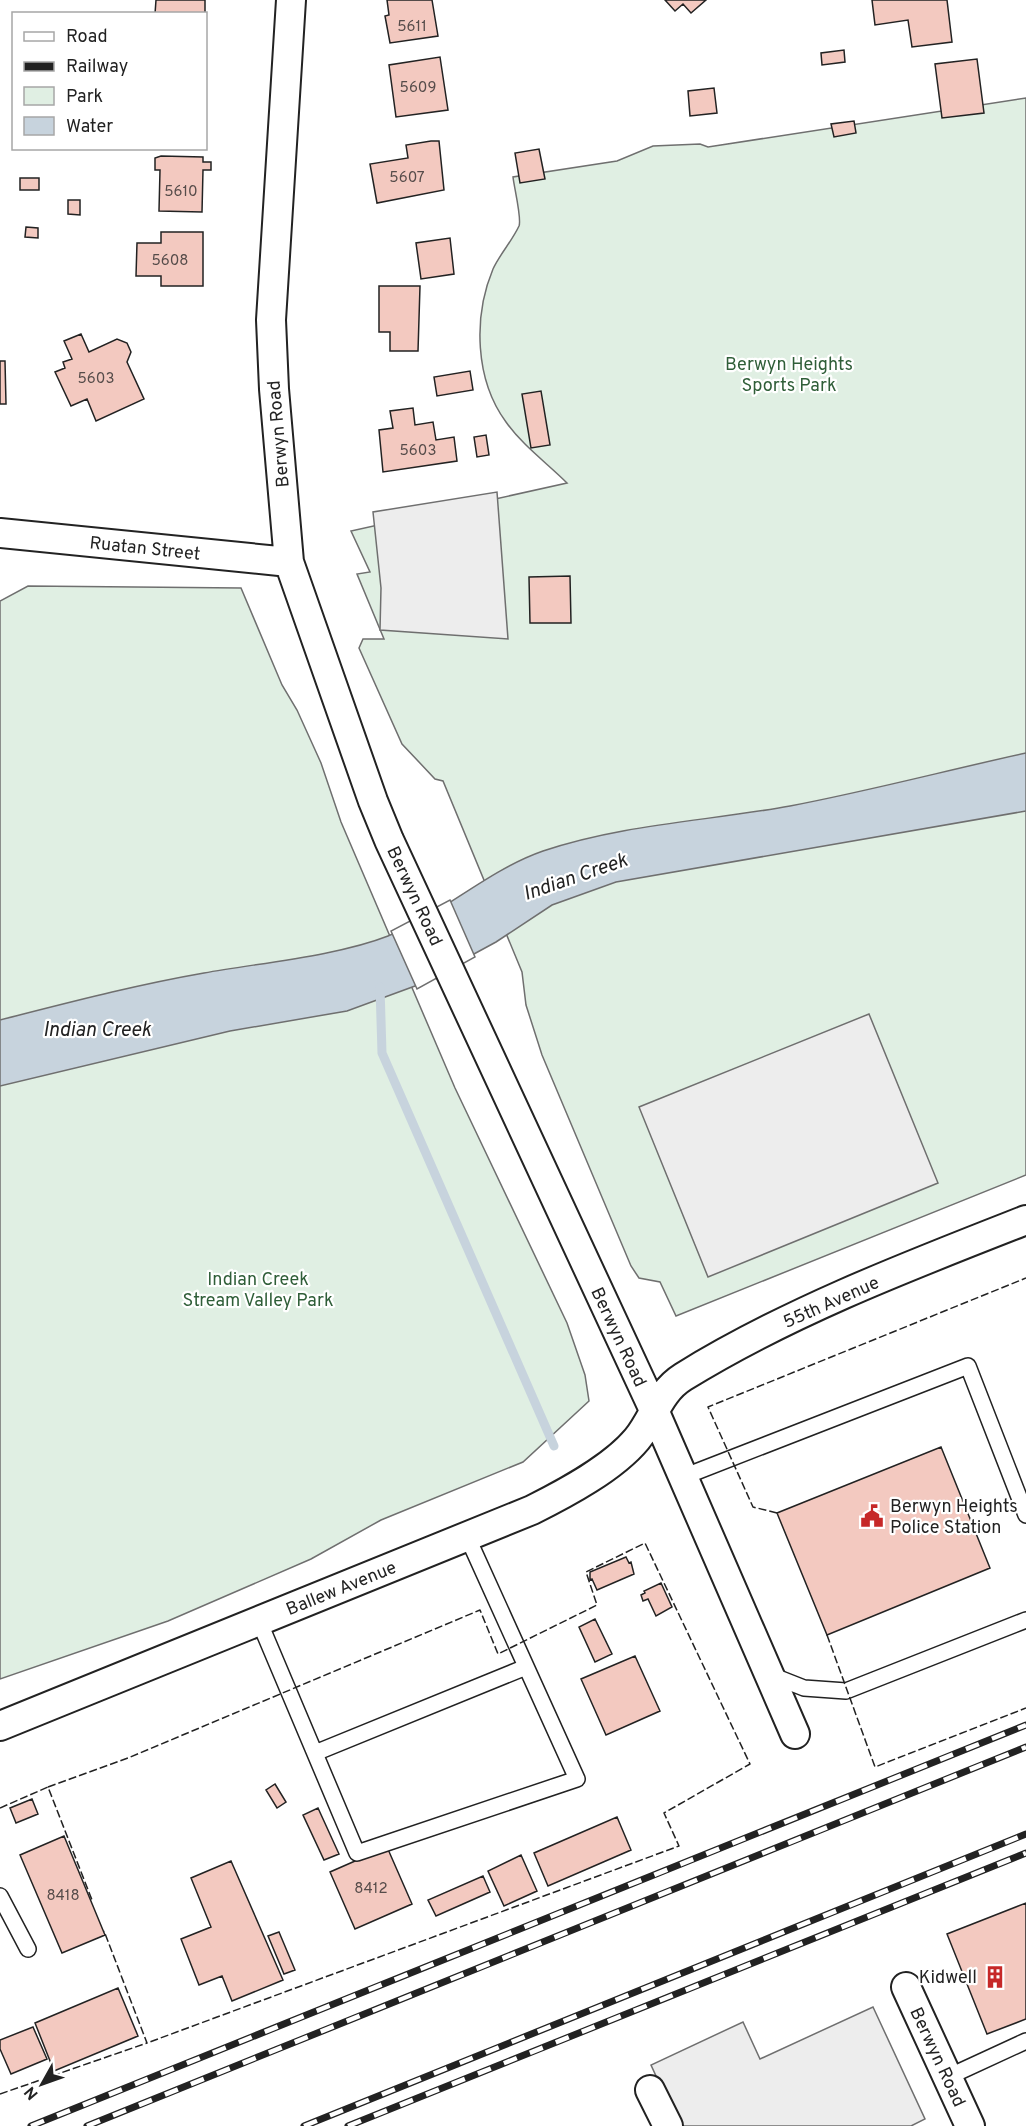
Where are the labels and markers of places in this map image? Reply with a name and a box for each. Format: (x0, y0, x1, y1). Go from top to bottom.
place label: Berwyn Heights Police Station (890, 1496, 1018, 1540)
public building icon: Berwyn Heights Police Station (859, 1503, 885, 1529)
building icon: Kidwell (982, 1964, 1008, 1990)
place label: Kidwell (919, 1967, 977, 1990)

